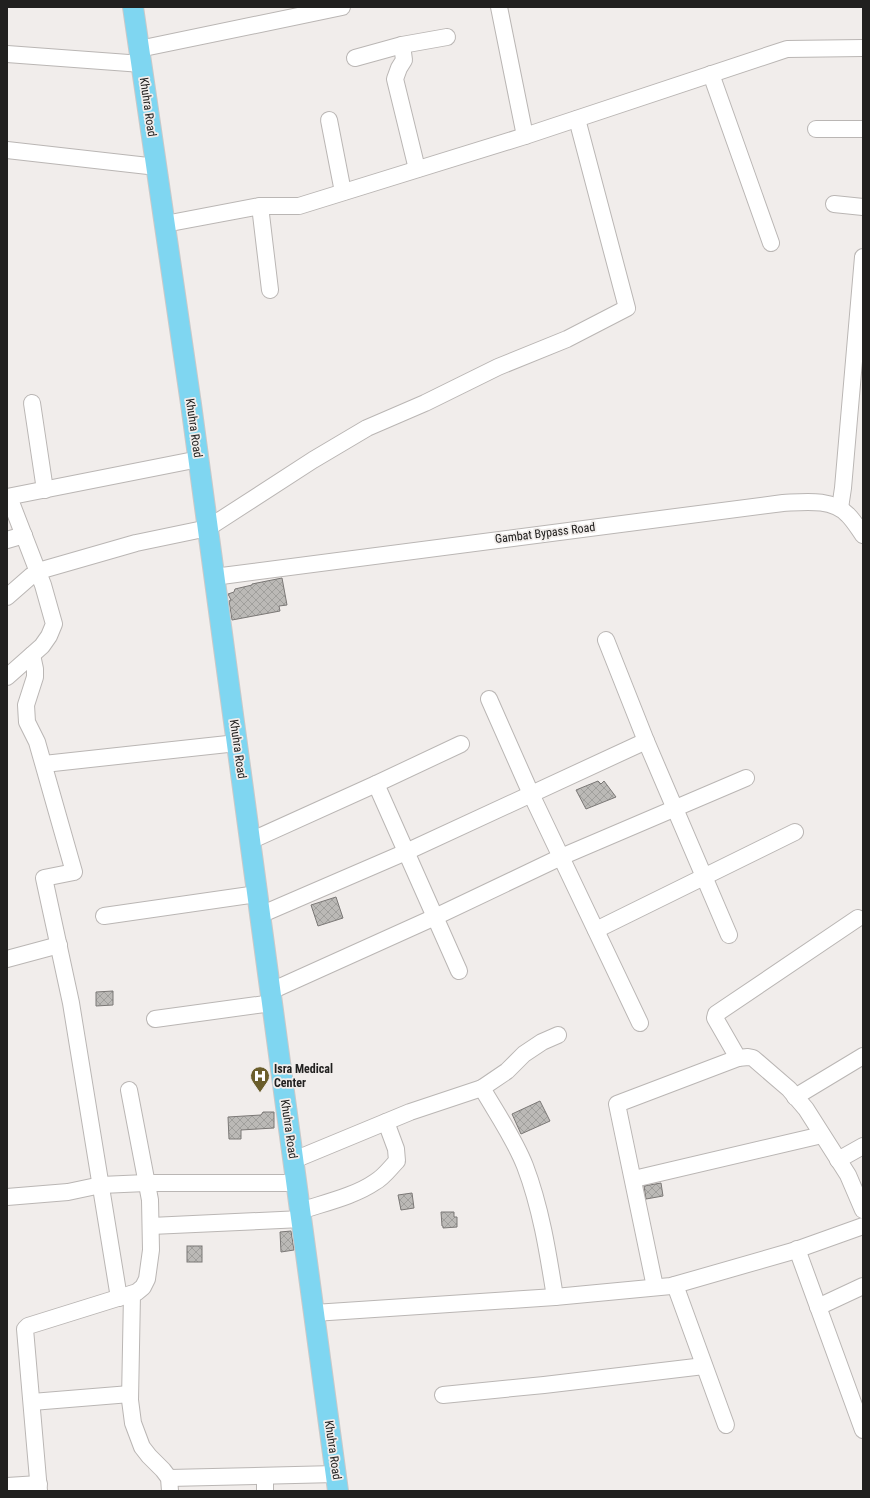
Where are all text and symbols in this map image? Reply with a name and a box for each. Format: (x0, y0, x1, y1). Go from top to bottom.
street label: Khuhra Road (137, 76, 159, 138)
street label: Khuhra Road (183, 397, 205, 459)
street label: Gambat Bypass Road (494, 520, 596, 546)
street label: Khuhra Road (227, 718, 249, 780)
place label: Isra Medical Center (274, 1062, 333, 1090)
hospital icon: Isra Medical Center (249, 1065, 271, 1093)
street label: Khuhra Road (278, 1098, 300, 1160)
street label: Khuhra Road (322, 1419, 344, 1481)

